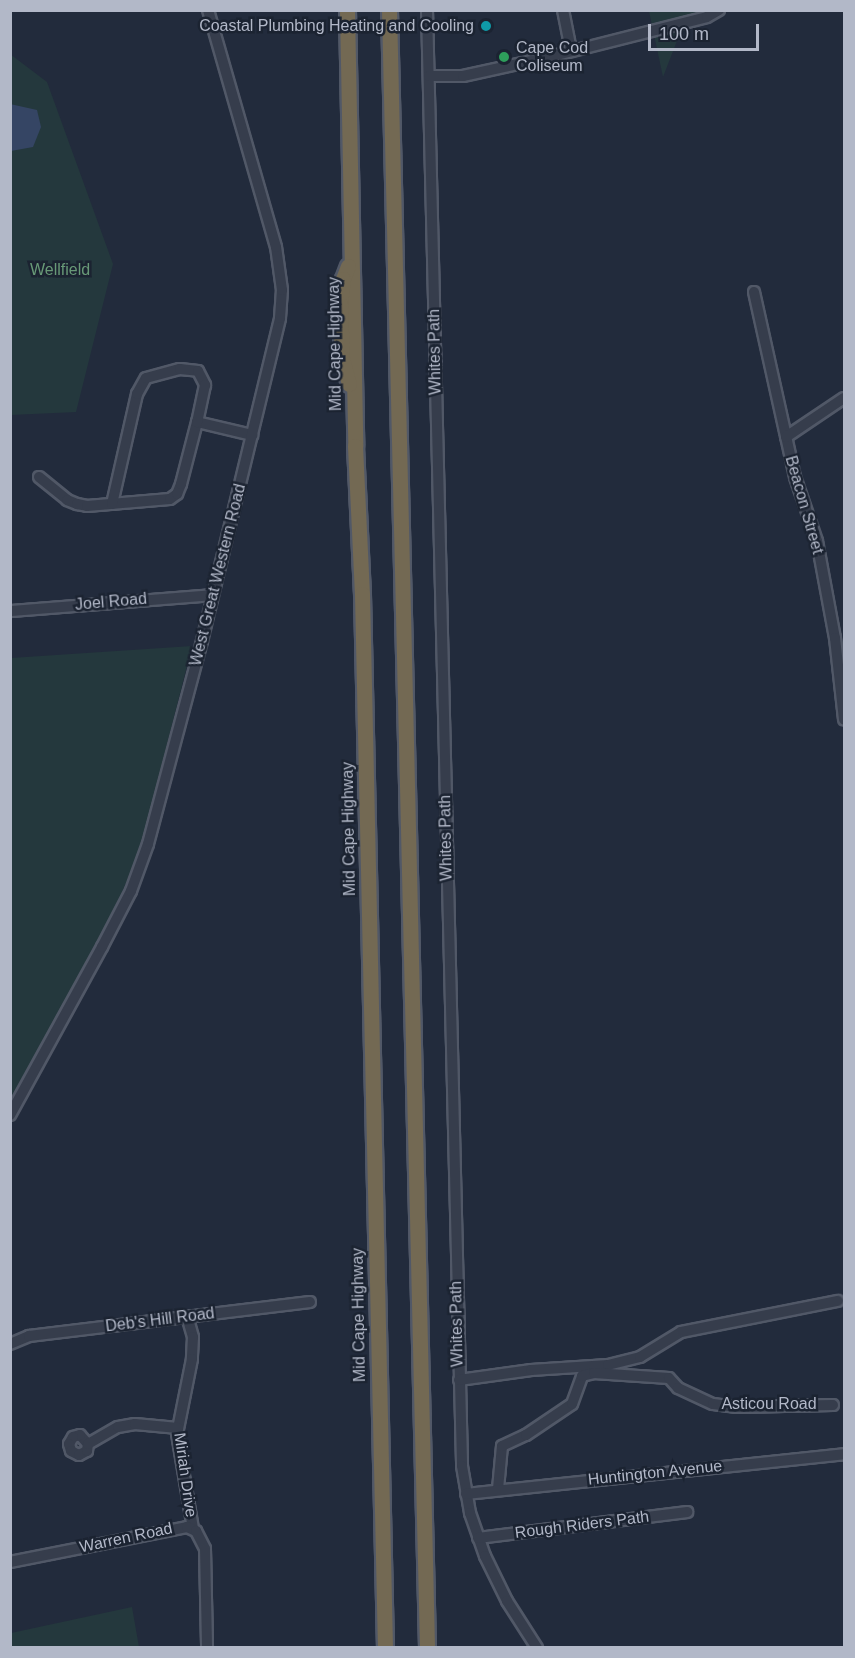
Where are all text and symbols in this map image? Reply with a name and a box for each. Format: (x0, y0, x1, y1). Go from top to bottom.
scale bar (651, 12, 762, 50)
place label: Coastal Plumbing Heating and Cooling (199, 16, 474, 36)
marker: Coastal Plumbing Heating and Cooling (479, 19, 493, 33)
text: 100 m (659, 24, 709, 44)
place label: Cape Cod Coliseum (516, 38, 588, 76)
marker: Cape Cod Coliseum (497, 50, 511, 64)
park label: Wellfield (30, 260, 90, 280)
street label: Mid Cape Highway (324, 277, 346, 411)
street label: Whites Path (425, 309, 445, 395)
street label: Beacon Street (781, 454, 827, 556)
street label: West Great Western Road (186, 482, 250, 668)
street label: Joel Road (74, 589, 148, 615)
street label: Mid Cape Highway (338, 762, 360, 896)
street label: Whites Path (436, 795, 456, 881)
street label: Mid Cape Highway (348, 1248, 370, 1382)
street label: Whites Path (447, 1281, 467, 1367)
street label: Deb's Hill Road (104, 1304, 216, 1336)
street label: Asticou Road (721, 1394, 817, 1414)
street label: Miriah Drive (170, 1431, 200, 1519)
street label: Huntington Avenue (586, 1456, 724, 1490)
street label: Rough Riders Path (514, 1507, 650, 1543)
street label: Warren Road (78, 1519, 174, 1557)

